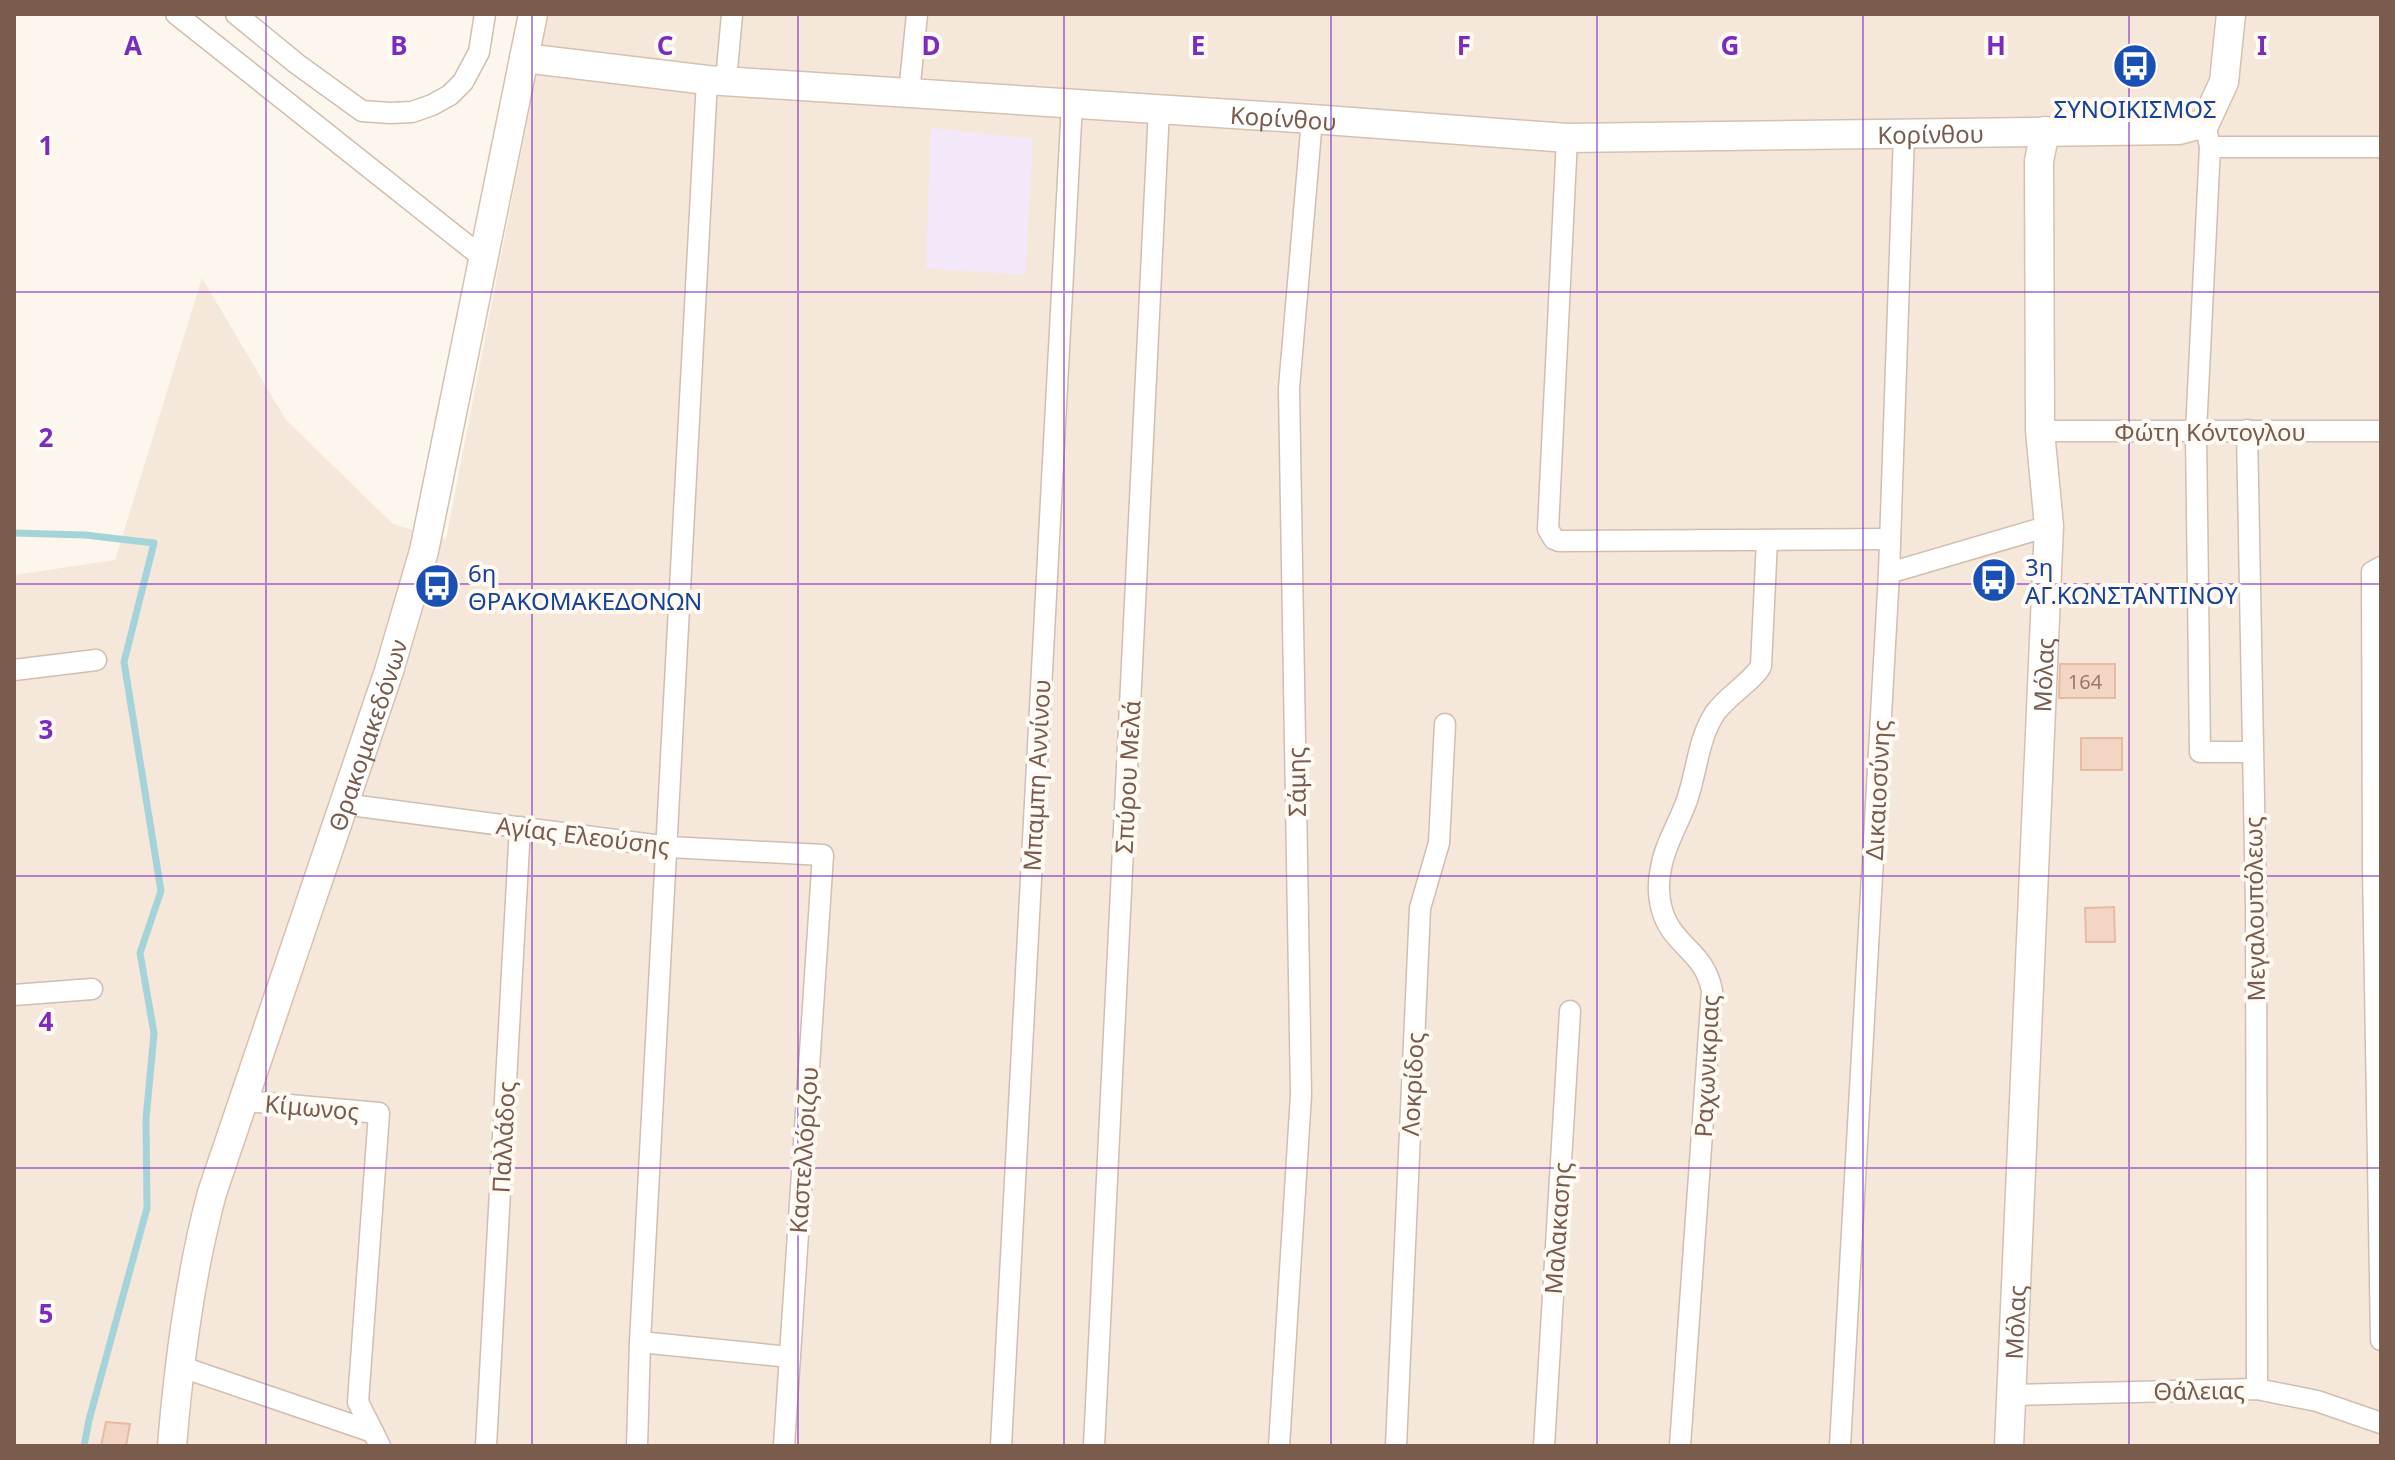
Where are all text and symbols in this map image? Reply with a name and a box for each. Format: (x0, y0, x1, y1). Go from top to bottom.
text: A (124, 27, 142, 63)
text: B (390, 27, 408, 63)
text: C (657, 27, 673, 63)
text: D (921, 27, 941, 63)
text: E (1191, 27, 1205, 63)
text: F (1457, 27, 1471, 63)
text: G (1721, 27, 1739, 63)
text: H (1986, 27, 2006, 63)
text: I (2257, 27, 2267, 63)
bus stop icon: ΣΥΝΟΙΚΙΣΜΟΣ (2111, 42, 2159, 90)
place label: ΣΥΝΟΙΚΙΣΜΟΣ (2053, 92, 2217, 125)
street label: Κορίνθου (1229, 97, 1338, 137)
street label: Κορίνθου (1877, 116, 1984, 150)
text: 1 (39, 127, 53, 163)
street label: Φώτη Κόντογλου (2114, 415, 2306, 448)
text: 2 (39, 419, 54, 455)
place label: 3η ΑΓ.ΚΩΝΣΤΑΝΤΙΝΟΥ (2025, 550, 2238, 611)
place label: 6η ΘΡΑΚΟΜΑΚΕΔΟΝΩΝ (468, 556, 702, 617)
bus stop icon: 3η ΑΓ.ΚΩΝΣΤΑΝΤΙΝΟΥ (1970, 556, 2018, 604)
bus stop icon: 6η ΘΡΑΚΟΜΑΚΕΔΟΝΩΝ (413, 562, 461, 610)
street label: Θρακομακεδόνων (319, 635, 414, 835)
street label: Μόλας (2024, 637, 2061, 713)
house number: 164 (2068, 668, 2103, 695)
street label: Μπαμπη Αννίνου (1014, 678, 1058, 872)
street label: Σπύρου Μελά (1107, 699, 1147, 855)
text: 3 (39, 711, 53, 747)
street label: Δικαιοσύνης (1857, 719, 1897, 861)
street label: Σάμης (1279, 747, 1313, 817)
street label: Αγίας Ελεούσης (494, 808, 672, 862)
street label: Μεγαλουπόλεως (2236, 816, 2272, 1002)
street label: Ραχωνικριας (1686, 994, 1726, 1138)
text: 4 (39, 1003, 54, 1039)
street label: Λοκρίδος (1393, 1031, 1431, 1137)
street label: Καστελλόριζου (781, 1065, 825, 1235)
street label: Παλλάδος (484, 1080, 522, 1194)
street label: Κίμωνος (263, 1086, 361, 1128)
street label: Μαλακασης (1536, 1161, 1578, 1295)
street label: Μόλας (1996, 1284, 2032, 1360)
text: 5 (39, 1295, 53, 1331)
street label: Θάλειας (2153, 1373, 2245, 1407)

